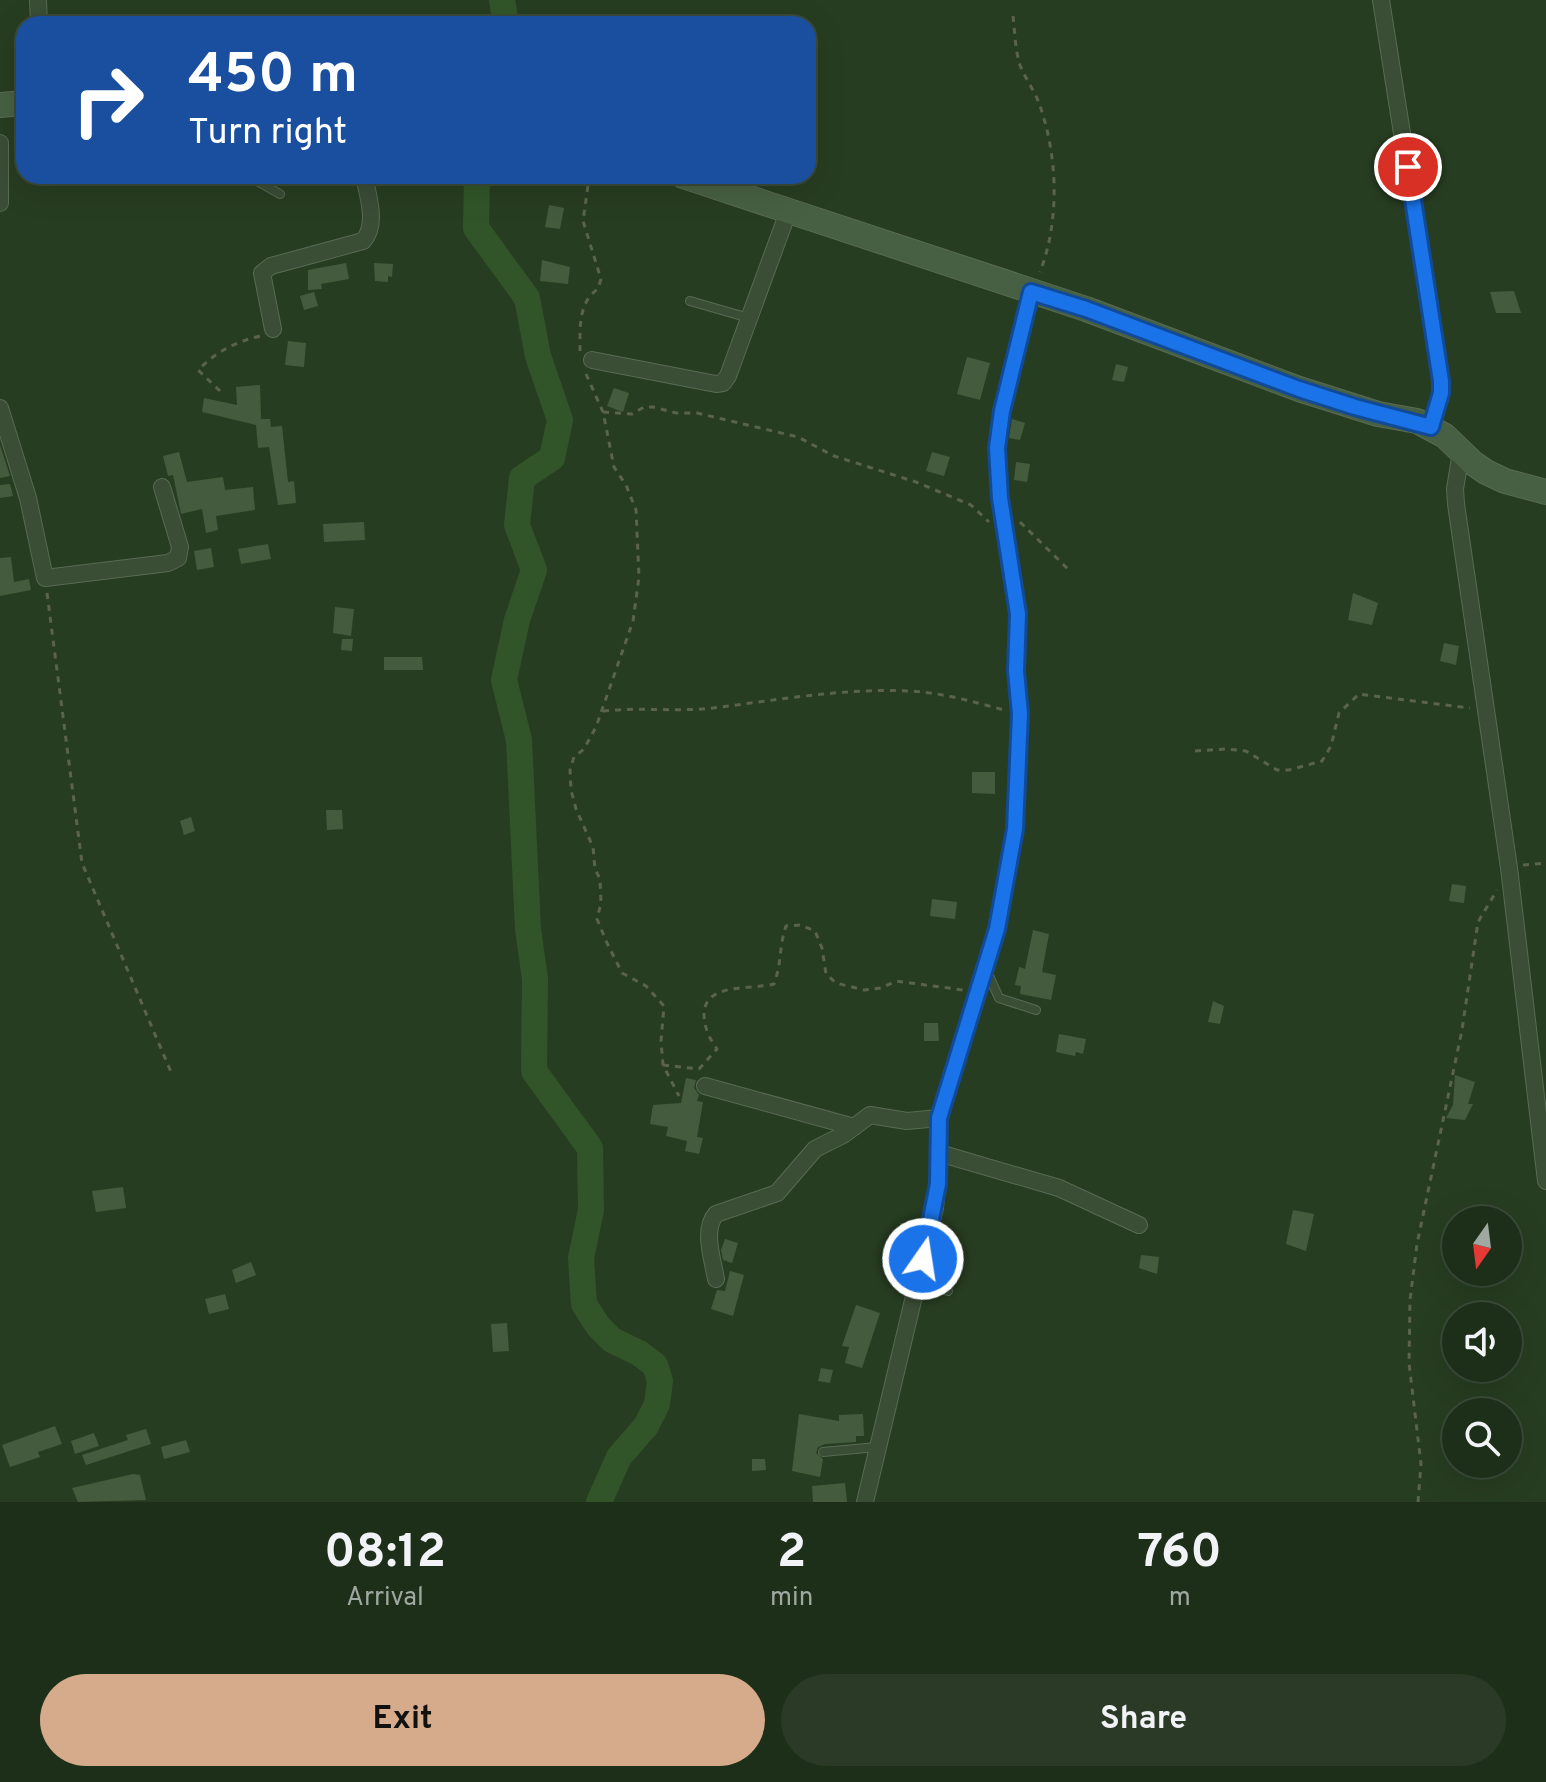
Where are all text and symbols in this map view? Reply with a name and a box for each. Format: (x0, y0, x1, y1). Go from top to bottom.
text: 450 m (188, 42, 358, 112)
icon: right (56, 48, 160, 152)
text: Turn right (188, 111, 347, 157)
pin (1374, 133, 1442, 201)
icon: arrive (1386, 145, 1430, 189)
north arrow (1442, 1206, 1522, 1286)
map controls (1442, 1206, 1522, 1478)
position arrow (881, 1217, 965, 1301)
button: sound (1442, 1302, 1522, 1382)
button: search (1442, 1398, 1522, 1478)
text: 08:12 (324, 1524, 446, 1584)
text: 2 (777, 1524, 806, 1584)
text: 760 (1137, 1524, 1222, 1584)
text: Arrival (346, 1582, 424, 1615)
text: min (770, 1582, 813, 1615)
text: m (1169, 1582, 1191, 1615)
button: Exit (40, 1674, 765, 1766)
button: Share (781, 1674, 1506, 1766)

